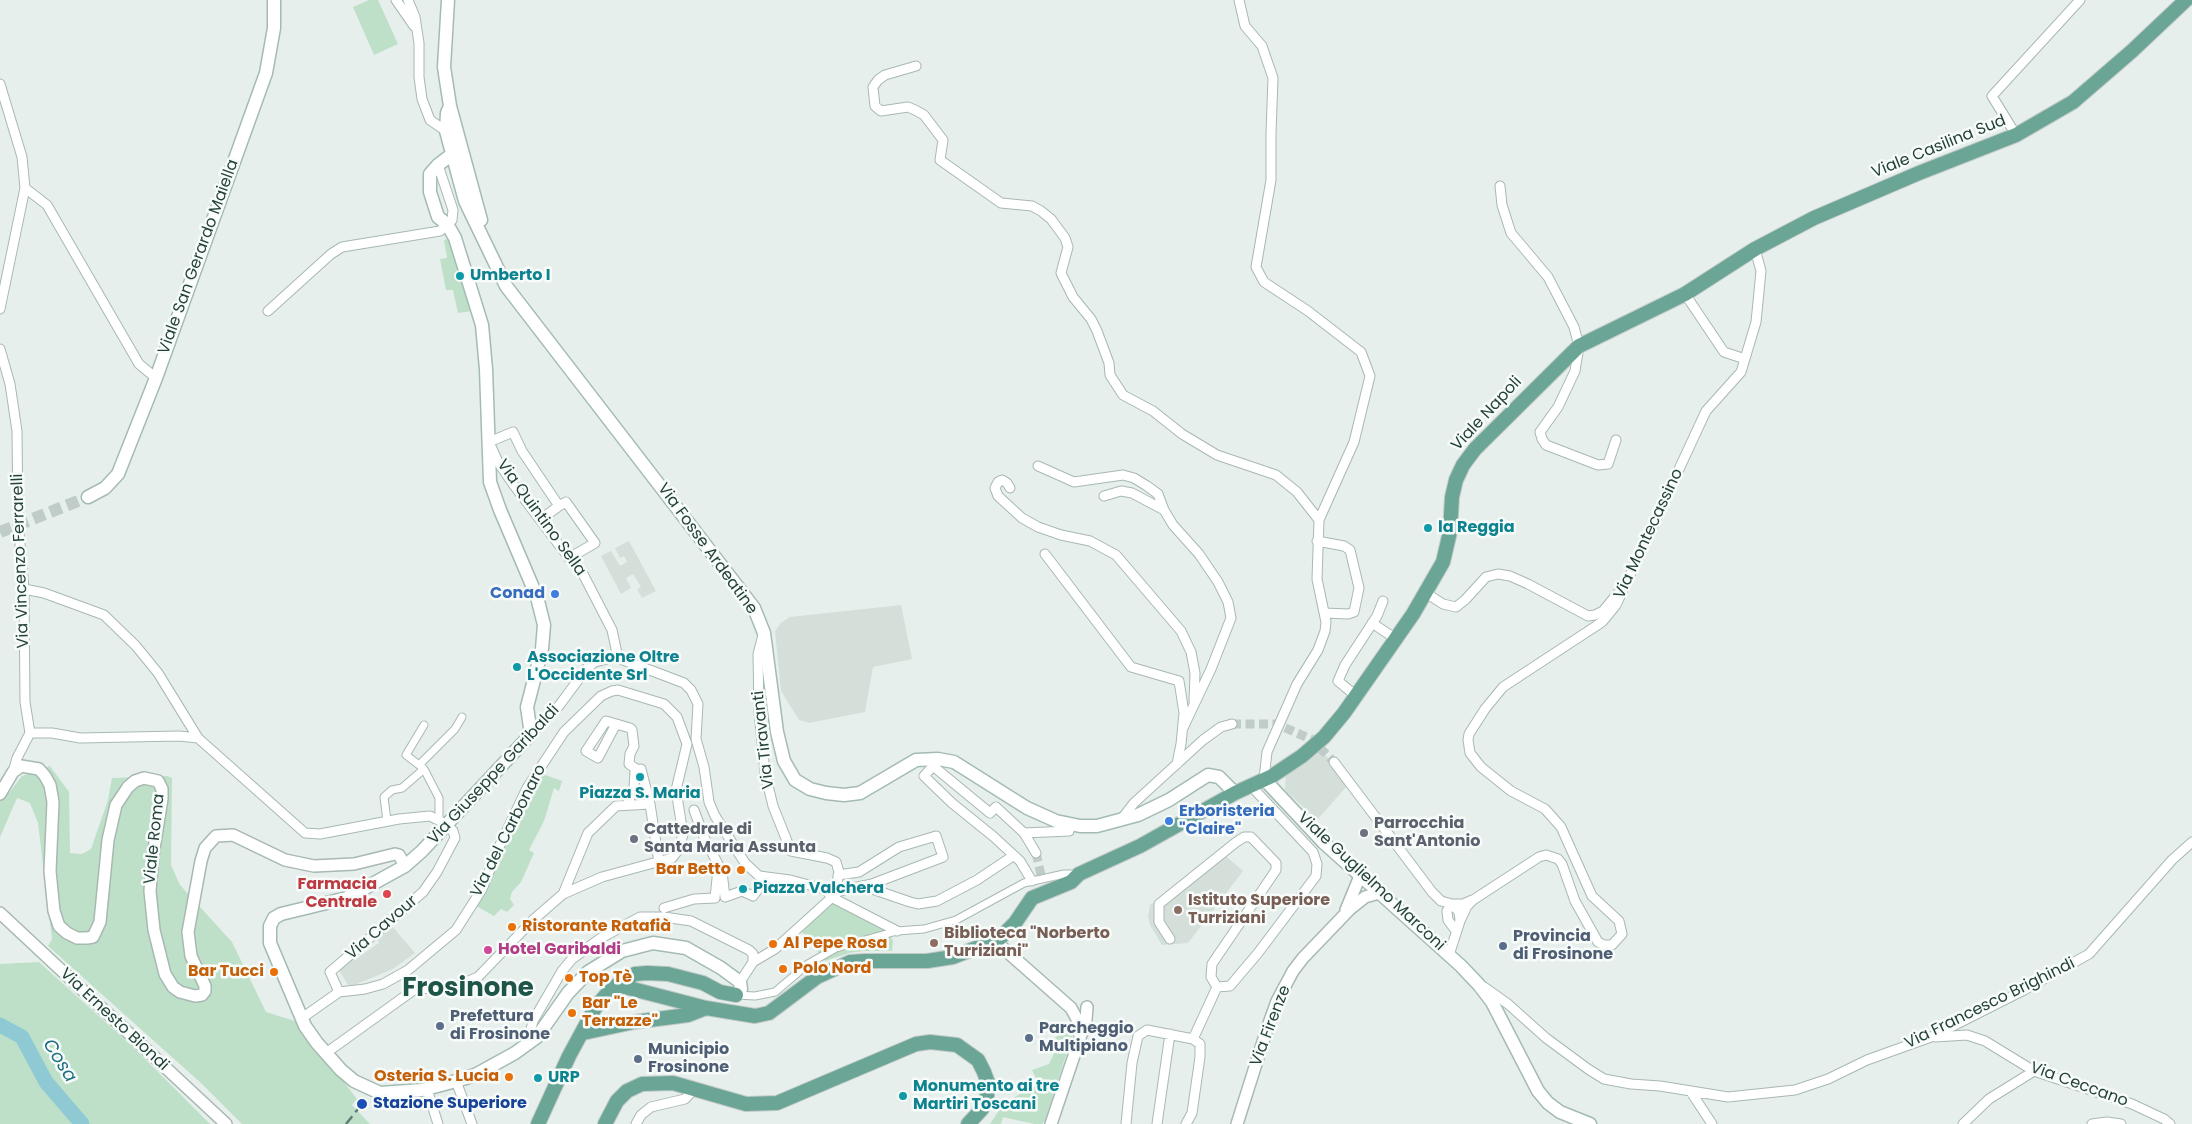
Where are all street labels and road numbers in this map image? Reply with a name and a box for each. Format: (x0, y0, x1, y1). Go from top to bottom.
street label: Viale Casilina Sud (1869, 111, 2009, 183)
street label: Viale San Gerardo Maiella (155, 157, 243, 357)
street label: Viale Napoli (1448, 373, 1526, 455)
street label: Via Quintino Sella (492, 456, 590, 580)
street label: Via Montecassino (1610, 466, 1688, 602)
street label: Via Vincenzo Ferrarelli (8, 473, 34, 649)
street label: Via Fosse Ardeatine (653, 480, 761, 618)
street label: Via Tiravanti (749, 690, 779, 790)
street label: Via Giuseppe Garibaldi (424, 701, 564, 849)
street label: Via del Carbonaro (467, 761, 551, 901)
street label: Viale Roma (141, 793, 169, 885)
street label: Viale Guglielmo Marconi (1293, 809, 1449, 955)
street label: Via Cavour (342, 892, 422, 964)
street label: Via Francesco Brighindi (1902, 954, 2078, 1054)
street label: Via Ernesto Biondi (56, 965, 172, 1075)
street label: Via Firenze (1247, 983, 1295, 1069)
street label: Via Ceccano (2027, 1058, 2131, 1112)

